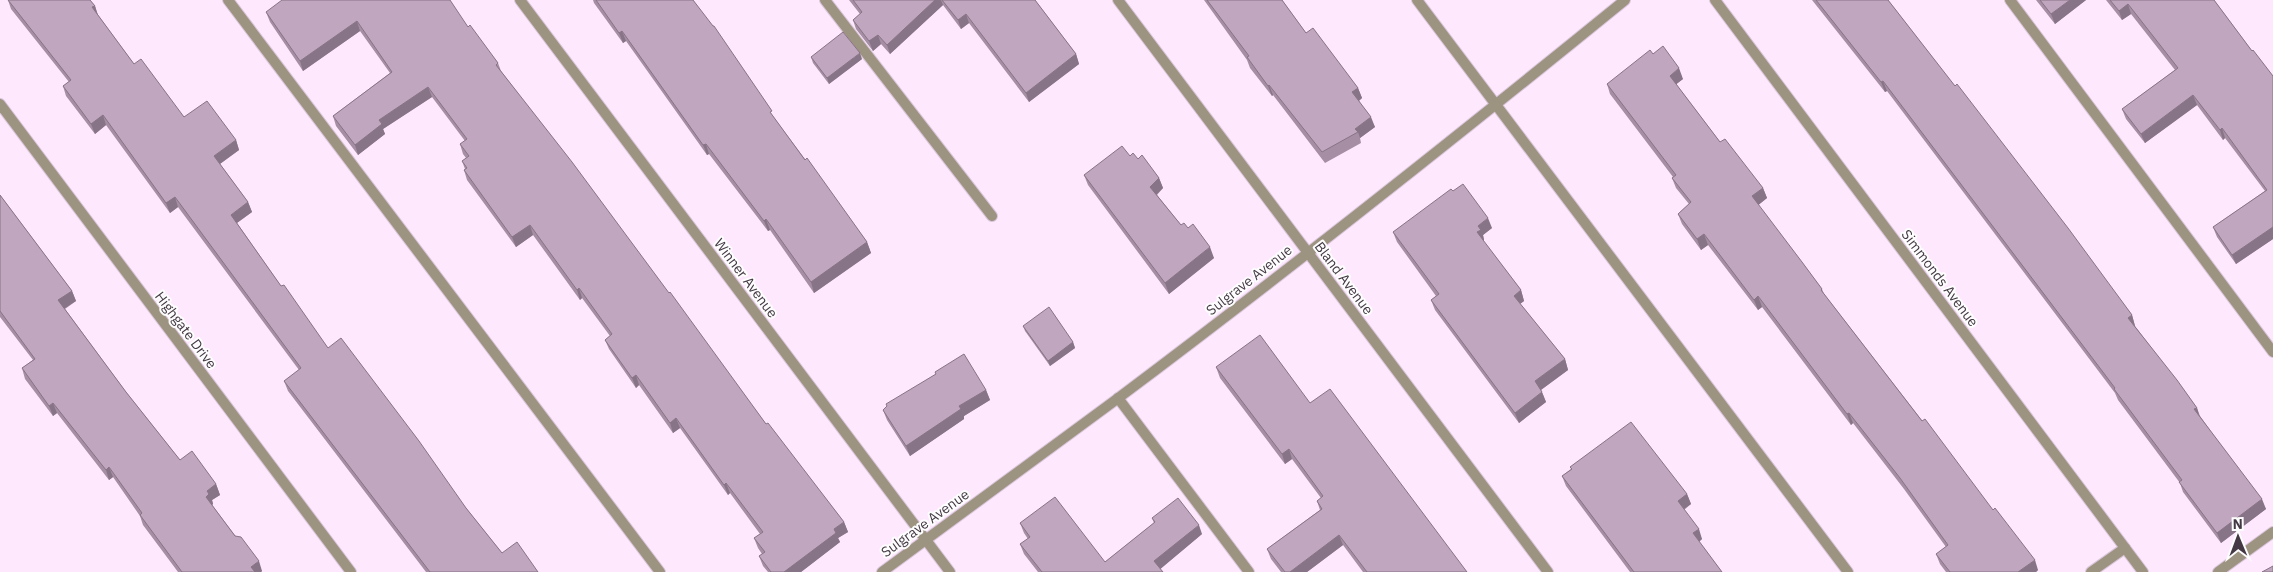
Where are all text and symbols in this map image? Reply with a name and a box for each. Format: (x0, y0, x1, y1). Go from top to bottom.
street label: Simmonds Avenue (1898, 226, 1983, 330)
street label: Winner Avenue (710, 235, 782, 321)
street label: Bland Avenue (1311, 238, 1377, 318)
street label: Sulgrave Avenue (1202, 241, 1296, 319)
street label: Highgate Drive (151, 288, 221, 372)
street label: Sulgrave Avenue (878, 485, 973, 561)
north arrow (2213, 512, 2263, 562)
text: N (2233, 515, 2243, 533)

